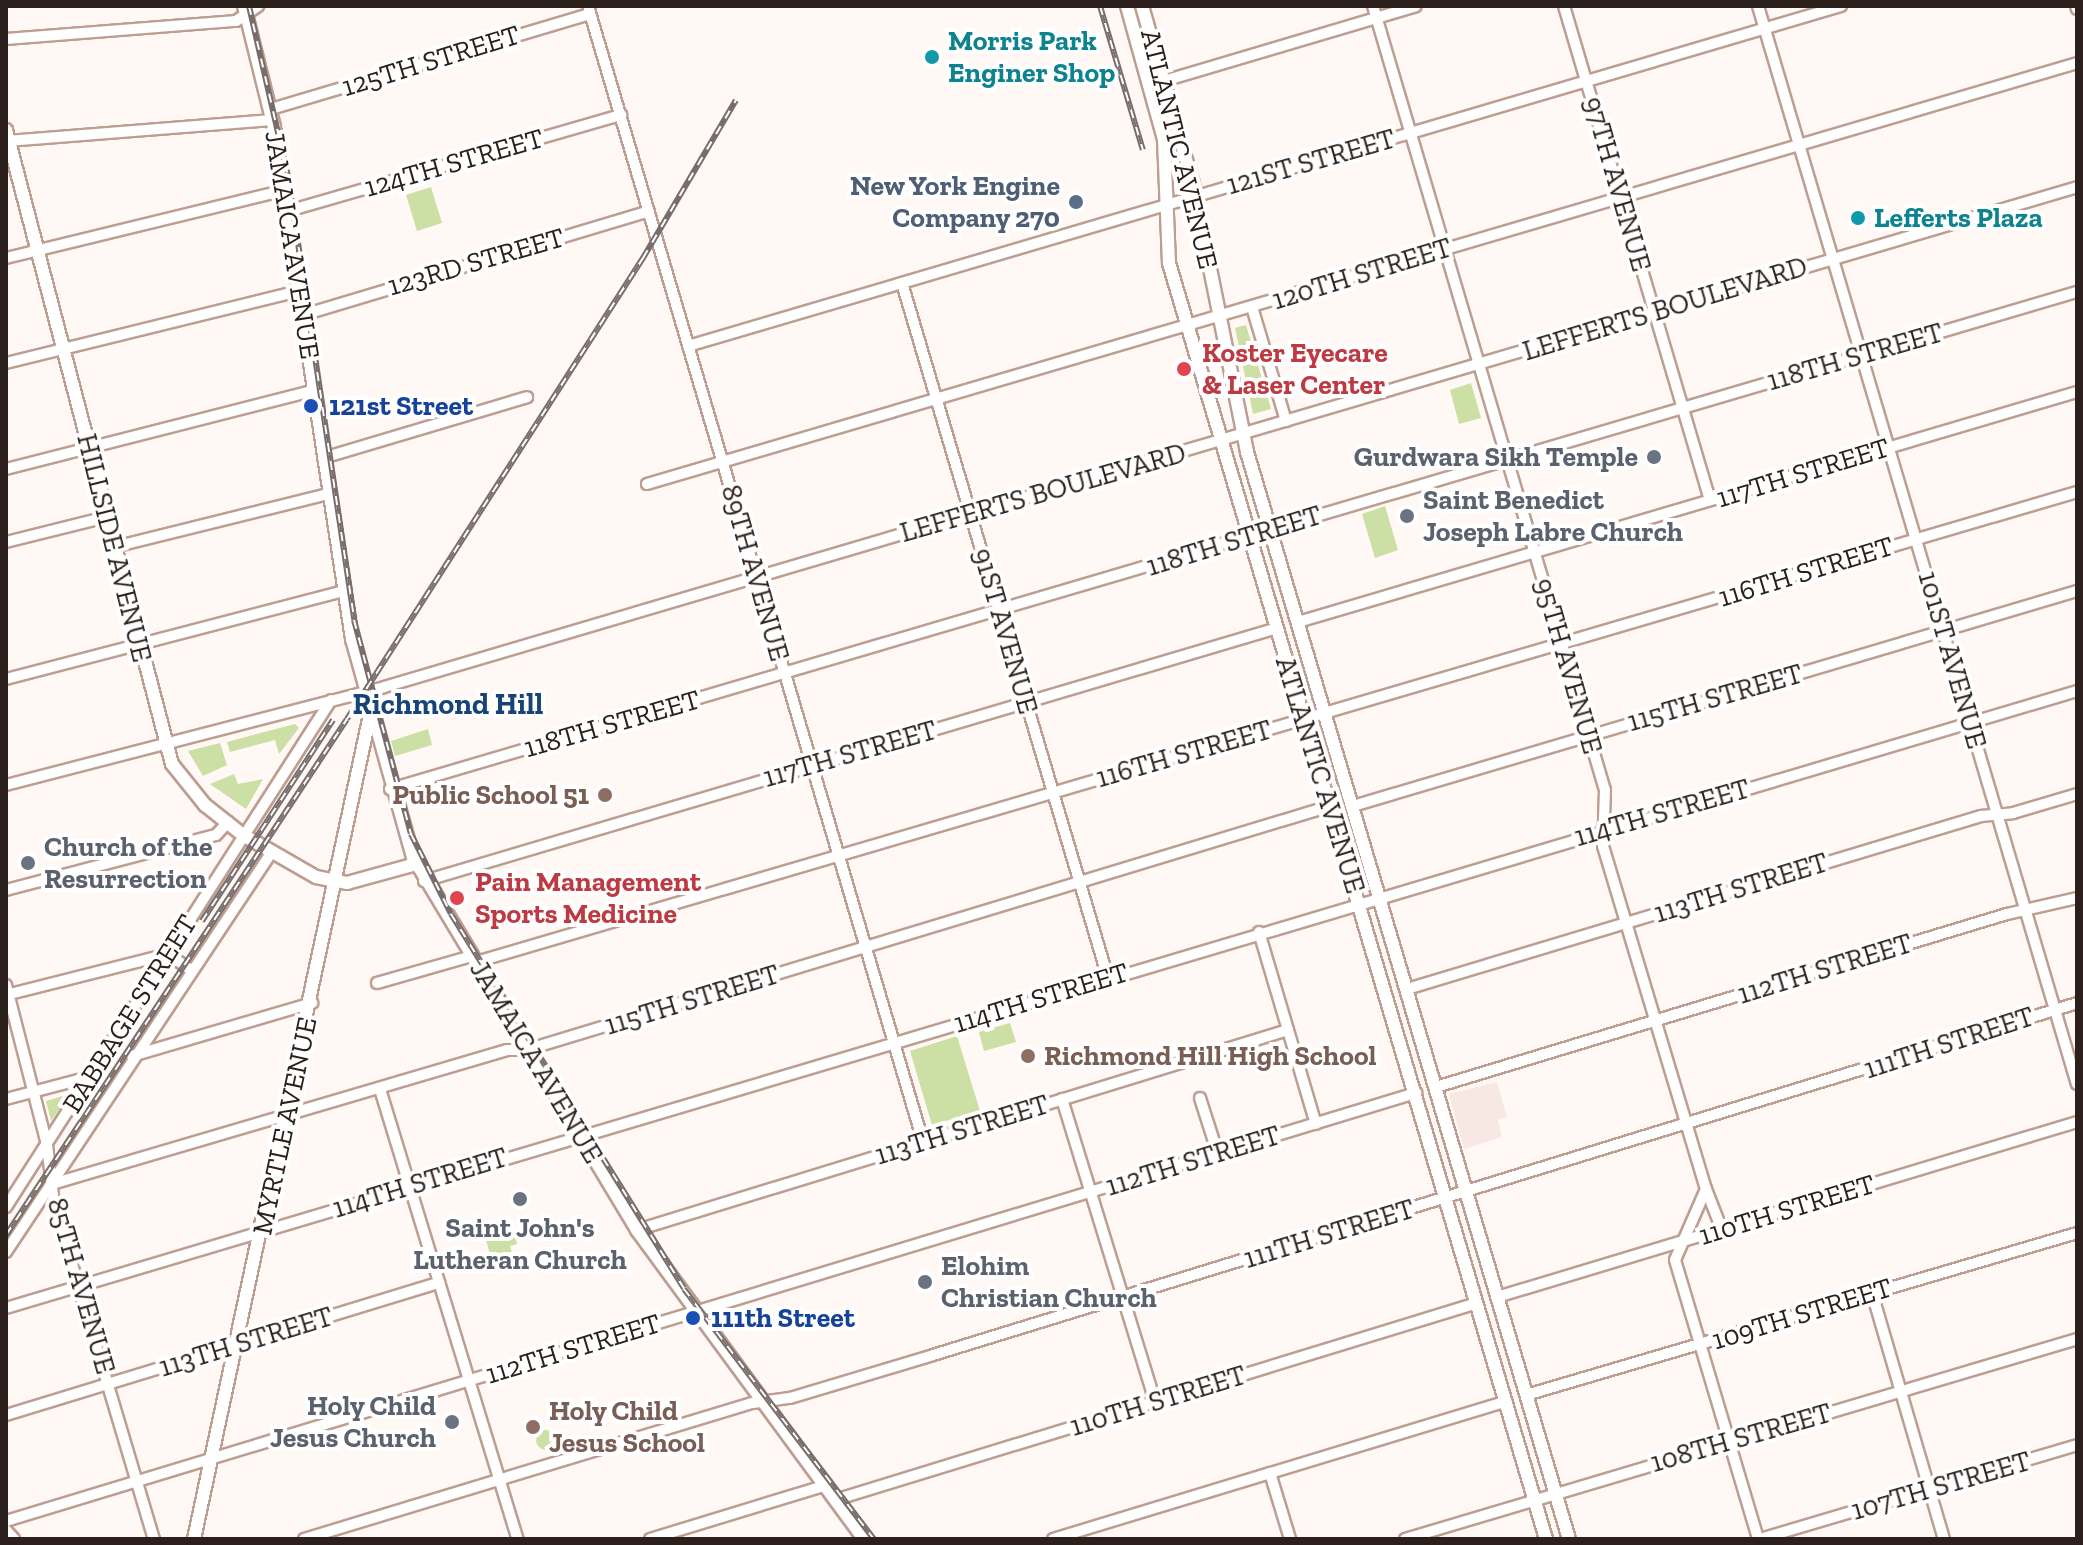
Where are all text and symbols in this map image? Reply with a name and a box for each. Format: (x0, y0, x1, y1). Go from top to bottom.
street label: 125TH STREET (338, 18, 524, 104)
place label: Morris Park Enginer Shop (948, 24, 1116, 90)
street label: ATLANTIC AVENUE (1133, 25, 1225, 273)
marker: Morris Park Enginer Shop (923, 48, 941, 66)
street label: 97TH AVENUE (1576, 92, 1658, 276)
street label: 124TH STREET (361, 121, 547, 205)
street label: 121ST STREET (1223, 122, 1399, 202)
street label: JAMAICA AVENUE (257, 128, 327, 362)
place label: New York Engine Company 270 (848, 169, 1060, 235)
marker: New York Engine Company 270 (1067, 193, 1085, 211)
place label: Lefferts Plaza (1874, 201, 2043, 235)
marker: Lefferts Plaza (1849, 209, 1867, 227)
street label: 123RD STREET (384, 221, 568, 303)
street label: 120TH STREET (1268, 231, 1456, 317)
street label: LEFFERTS BOULEVARD (1519, 250, 1811, 368)
street label: 118TH STREET (1763, 316, 1947, 398)
place label: Koster Eyecare & Laser Center (1202, 336, 1388, 402)
marker: Koster Eyecare & Laser Center (1173, 358, 1195, 380)
place label: 121st Street (329, 389, 473, 423)
marker: 121st Street (300, 395, 322, 417)
street label: HILLSIDE AVENUE (69, 430, 159, 666)
street label: 117TH STREET (1713, 431, 1893, 515)
street label: LEFFERTS BOULEVARD (896, 436, 1190, 550)
place label: Gurdwara Sikh Temple (1354, 440, 1638, 474)
marker: Gurdwara Sikh Temple (1645, 448, 1663, 466)
street label: 89TH AVENUE (714, 481, 796, 665)
place label: Saint Benedict Joseph Labre Church (1423, 483, 1683, 549)
street label: 118TH STREET (1142, 498, 1326, 584)
marker: Saint Benedict Joseph Labre Church (1398, 507, 1416, 525)
street label: 116TH STREET (1714, 529, 1898, 615)
street label: 91ST AVENUE (965, 544, 1045, 718)
street label: 101ST AVENUE (1910, 567, 1994, 753)
street label: 95TH AVENUE (1527, 574, 1609, 758)
street label: ATLANTIC AVENUE (1268, 652, 1372, 898)
street label: 115TH STREET (1624, 657, 1806, 739)
street label: 118TH STREET (520, 683, 704, 765)
district label: Richmond Hill (353, 686, 543, 722)
street label: 117TH STREET (759, 713, 941, 795)
street label: 116TH STREET (1092, 713, 1276, 795)
street label: 114TH STREET (1570, 772, 1754, 854)
place label: Public School 51 (392, 778, 589, 812)
marker: Public School 51 (596, 786, 614, 804)
place label: Church of the Resurrection (44, 830, 212, 896)
street label: 113TH STREET (1650, 846, 1832, 930)
marker: Church of the Resurrection (19, 854, 37, 872)
place label: Pain Management Sports Medicine (475, 865, 701, 931)
marker: Pain Management Sports Medicine (446, 887, 468, 909)
street label: BABBAGE STREET (56, 909, 204, 1119)
street label: 112TH STREET (1734, 927, 1916, 1011)
street label: JAMAICA AVENUE (462, 954, 610, 1170)
street label: 114TH STREET (950, 956, 1132, 1040)
street label: 115TH STREET (601, 958, 783, 1042)
street label: 111TH STREET (1860, 1000, 2038, 1086)
street label: MYRTLE AVENUE (245, 1014, 325, 1238)
place label: Richmond Hill High School (1044, 1039, 1377, 1073)
marker: Richmond Hill High School (1019, 1047, 1037, 1065)
street label: 113TH STREET (871, 1088, 1053, 1172)
street label: 112TH STREET (1102, 1119, 1284, 1203)
street label: 114TH STREET (329, 1141, 511, 1225)
street label: 110TH STREET (1695, 1167, 1879, 1253)
marker: Saint John's Lutheran Church (511, 1190, 529, 1208)
street label: 111TH STREET (1240, 1192, 1418, 1276)
street label: 85TH AVENUE (40, 1194, 122, 1378)
place label: Saint John's Lutheran Church (413, 1211, 627, 1277)
place label: Elohim Christian Church (941, 1249, 1157, 1315)
street label: 109TH STREET (1708, 1271, 1896, 1357)
marker: Elohim Christian Church (916, 1273, 934, 1291)
street label: 113TH STREET (155, 1300, 337, 1384)
place label: 111th Street (711, 1301, 855, 1335)
street label: 112TH STREET (482, 1307, 664, 1391)
marker: 111th Street (682, 1307, 704, 1329)
street label: 110TH STREET (1066, 1358, 1250, 1444)
place label: Holy Child Jesus Church (270, 1389, 436, 1455)
place label: Holy Child Jesus School (549, 1394, 705, 1460)
street label: 108TH STREET (1647, 1396, 1835, 1480)
marker: Holy Child Jesus Church (443, 1413, 461, 1431)
marker: Holy Child Jesus School (524, 1418, 542, 1436)
street label: 107TH STREET (1848, 1444, 2034, 1528)

